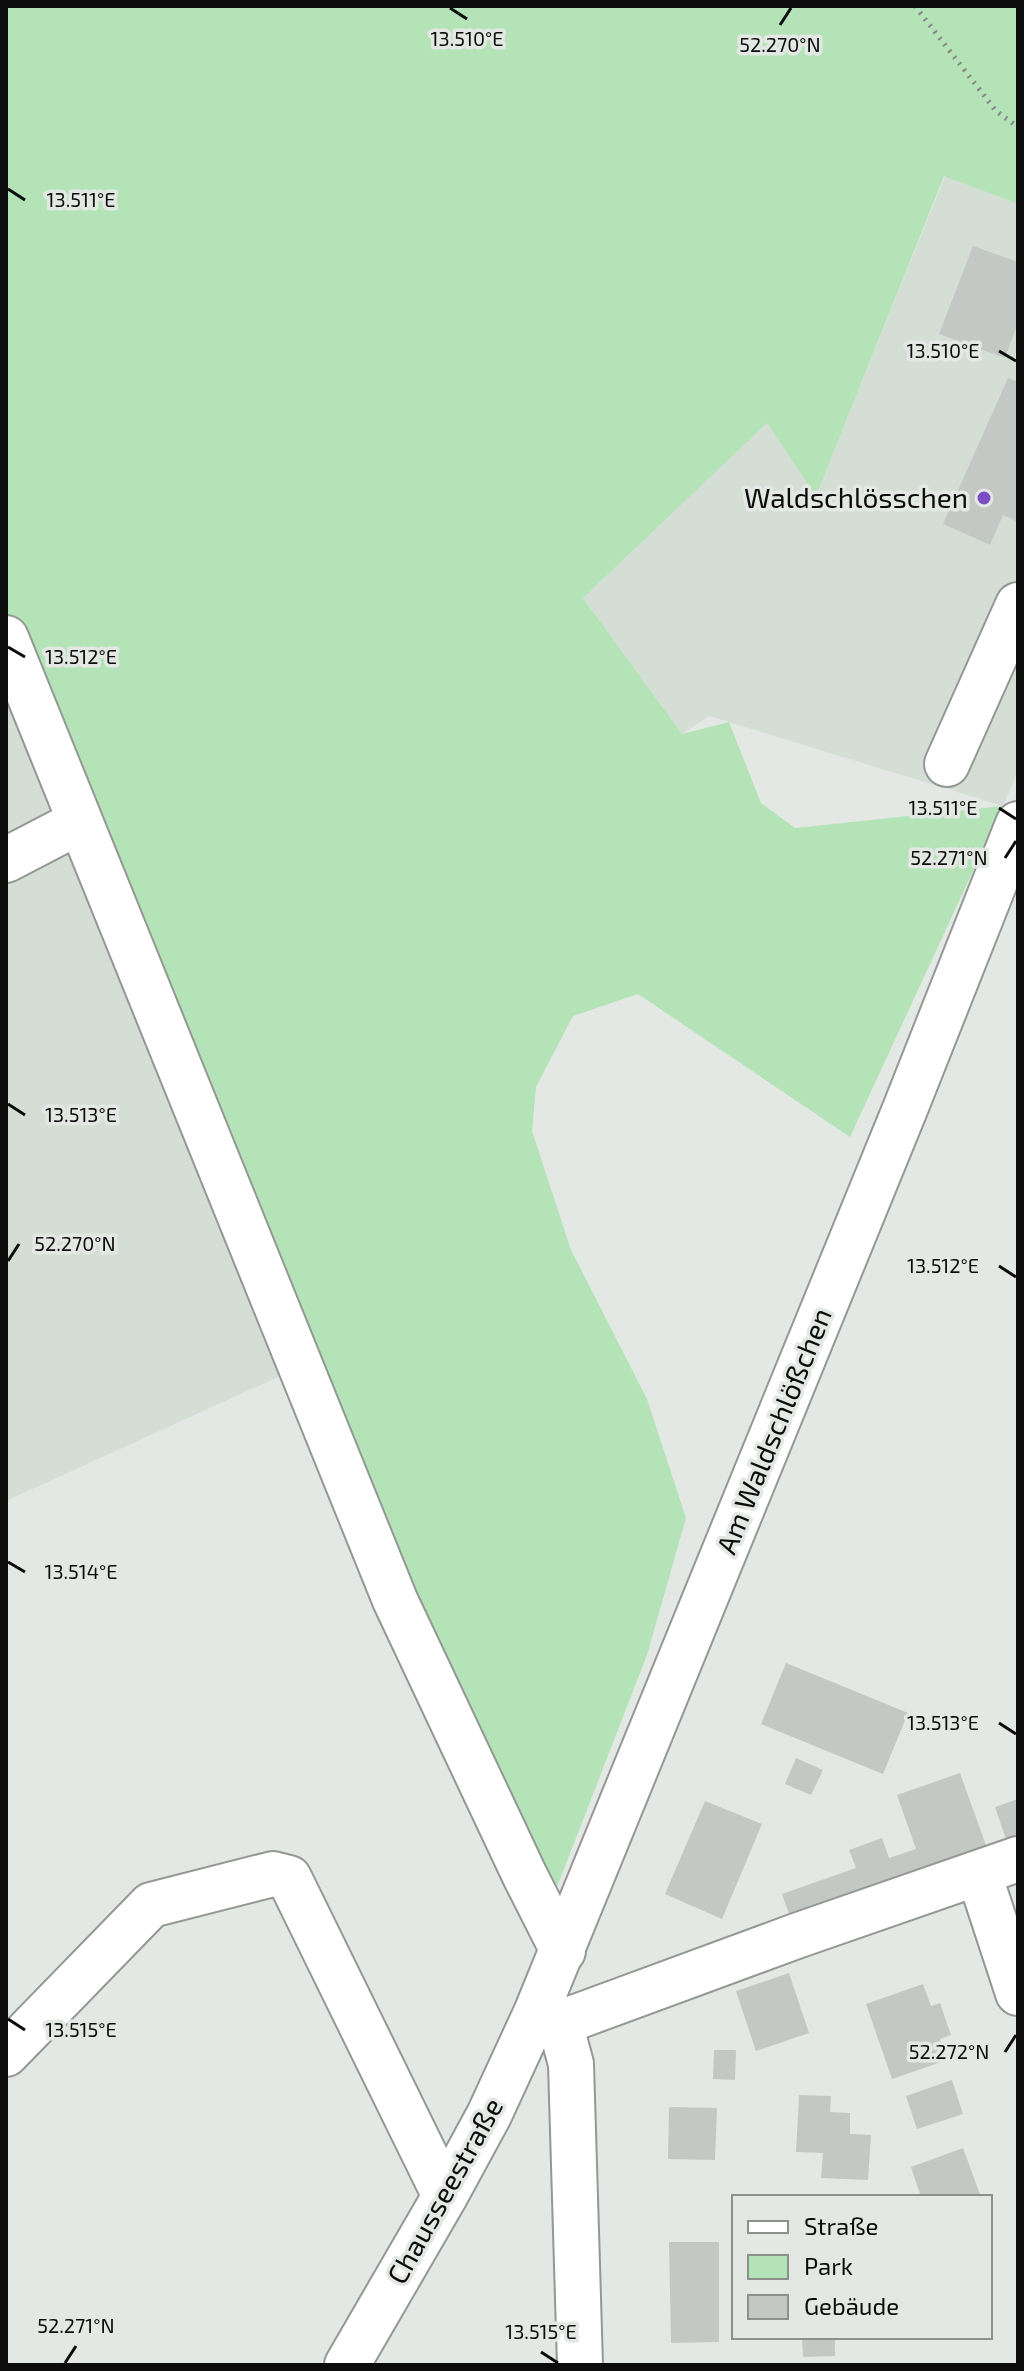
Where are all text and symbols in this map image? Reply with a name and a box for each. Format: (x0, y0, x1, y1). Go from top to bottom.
text: 13.510°E (431, 26, 503, 50)
text: 52.270°N (739, 32, 821, 56)
text: 13.511°E (47, 187, 115, 211)
text: 13.510°E (907, 338, 979, 362)
place label: Waldschlösschen (744, 480, 968, 514)
marker: Waldschlösschen (975, 489, 993, 507)
text: 13.512°E (45, 644, 117, 668)
text: 13.511°E (909, 795, 977, 819)
text: 52.271°N (910, 845, 988, 869)
text: 13.513°E (45, 1102, 117, 1126)
text: 52.270°N (34, 1231, 116, 1255)
text: 13.512°E (907, 1253, 979, 1277)
street label: Am Waldschlößchen (708, 1303, 838, 1559)
text: 13.514°E (44, 1559, 118, 1583)
text: 13.513°E (907, 1710, 979, 1734)
text: 13.515°E (45, 2017, 117, 2041)
text: 52.272°N (909, 2039, 989, 2063)
street label: Chausseestraße (379, 2092, 509, 2290)
legend (732, 2195, 992, 2339)
text: Straße (804, 2211, 878, 2240)
text: Park (804, 2251, 853, 2280)
text: Gebäude (804, 2291, 899, 2320)
text: 52.271°N (37, 2313, 115, 2337)
text: 13.515°E (505, 2319, 577, 2343)

